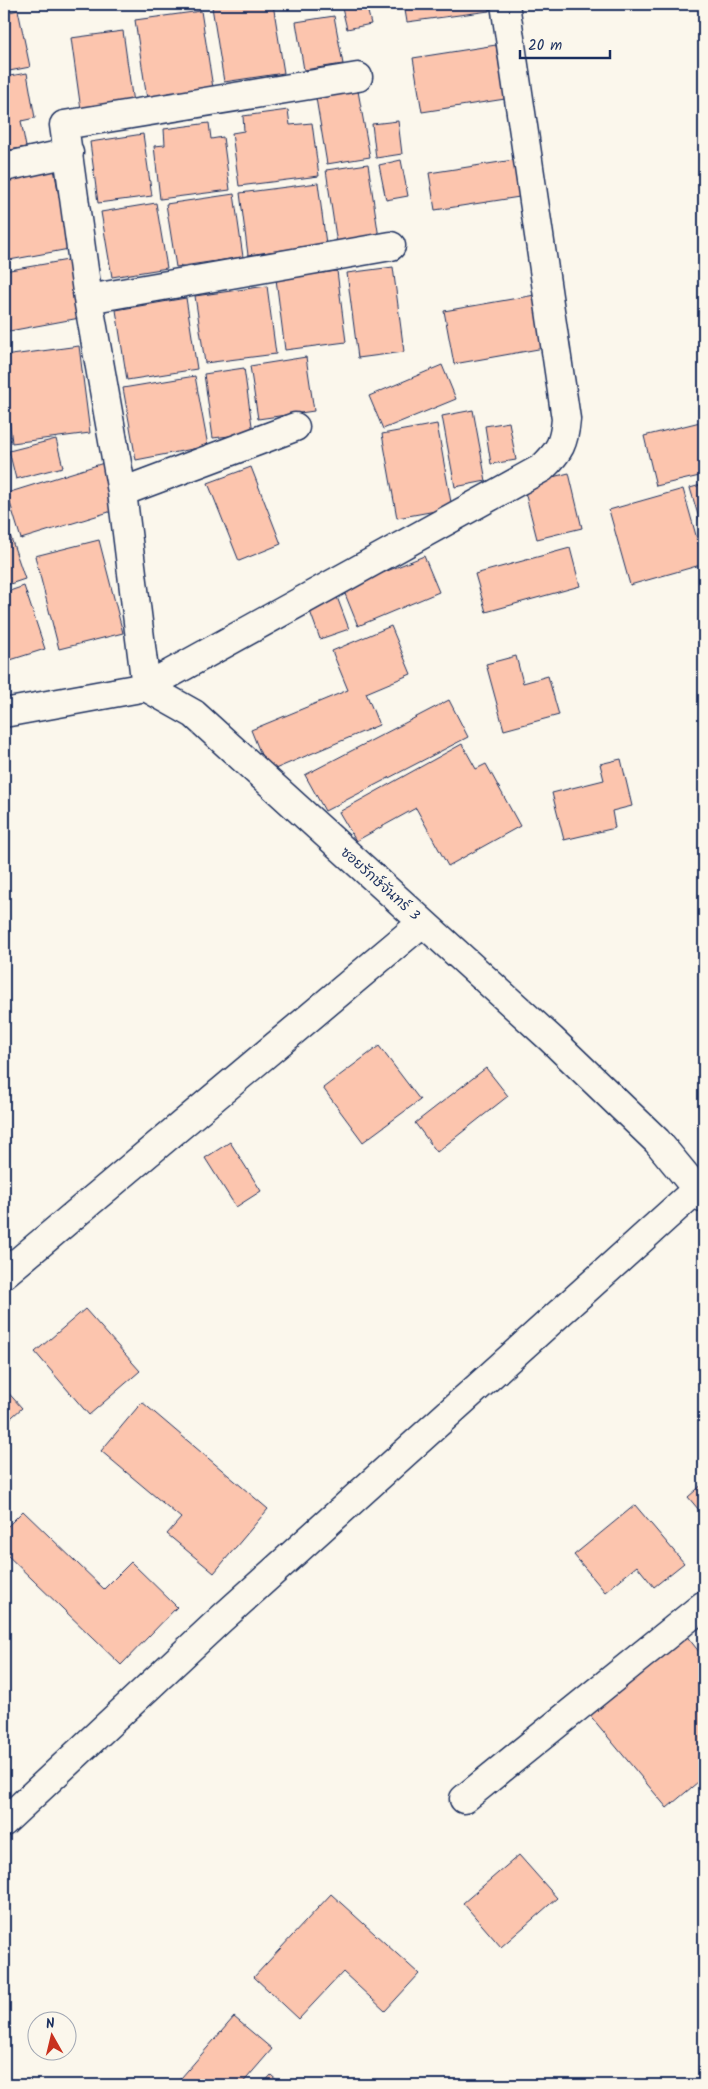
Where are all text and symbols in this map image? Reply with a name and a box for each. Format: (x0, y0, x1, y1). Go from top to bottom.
scale bar (520, 28, 610, 60)
text: 20 m (528, 34, 562, 58)
street label: ซอยรักษ์จันทร์ 3 (335, 842, 425, 926)
north arrow (28, 2012, 78, 2062)
text: N (44, 2013, 56, 2036)

